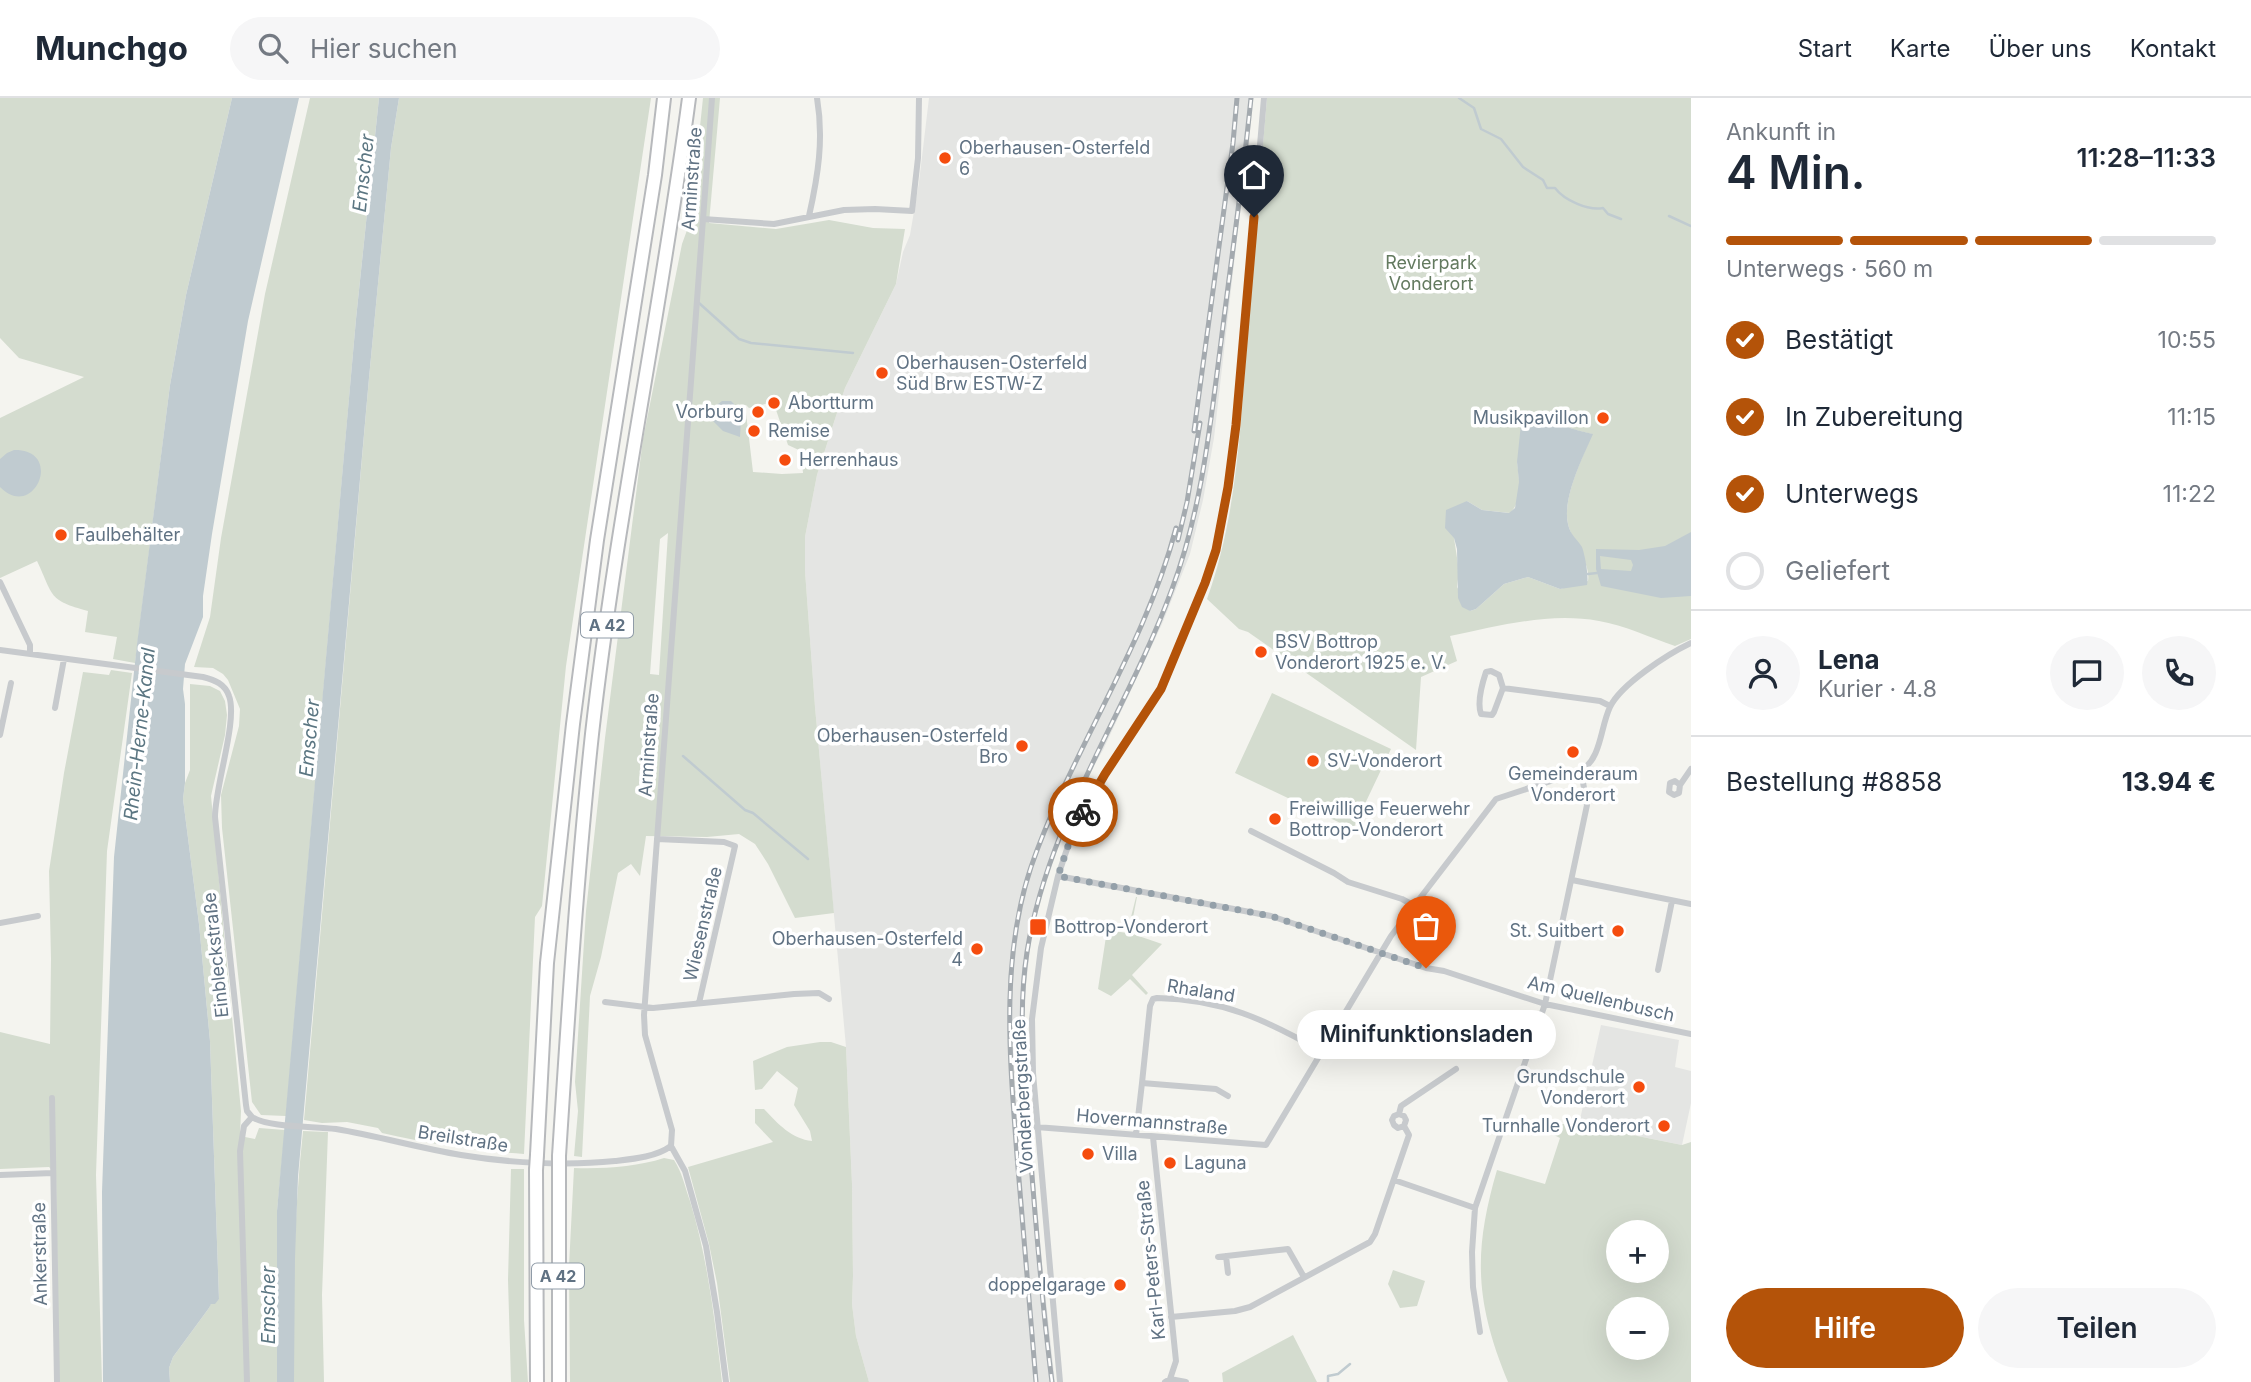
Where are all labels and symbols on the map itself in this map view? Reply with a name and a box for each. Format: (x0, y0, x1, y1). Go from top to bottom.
street label: Arminstraße (677, 126, 706, 232)
water label: Emscher (348, 132, 379, 213)
place label: Oberhausen-Osterfeld 6 (959, 137, 1150, 179)
pin (1224, 145, 1284, 217)
marker: Oberhausen-Osterfeld 6 (937, 150, 953, 166)
park label: Revierpark Vonderort (1385, 252, 1477, 294)
place label: Oberhausen-Osterfeld Süd Brw ESTW-Z (896, 352, 1087, 394)
marker: Oberhausen-Osterfeld Süd Brw ESTW-Z (874, 365, 890, 381)
place label: Abortturm (788, 392, 874, 413)
marker: Abortturm (766, 395, 782, 411)
place label: Vorburg (675, 401, 744, 422)
marker: Vorburg (750, 404, 766, 420)
place label: Musikpavillon (1473, 407, 1589, 428)
marker: Musikpavillon (1595, 410, 1611, 426)
place label: Remise (768, 420, 830, 441)
marker: Remise (746, 423, 762, 439)
place label: Herrenhaus (799, 449, 898, 470)
marker: Herrenhaus (777, 452, 793, 468)
place label: Faulbehälter (75, 524, 180, 545)
marker: Faulbehälter (53, 527, 69, 543)
road number: A 42 (581, 612, 633, 638)
place label: BSV Bottrop Vonderort 1925 e. V. (1275, 631, 1447, 673)
marker: BSV Bottrop Vonderort 1925 e. V. (1253, 644, 1269, 660)
water label: Rhein-Herne-Kanal (119, 646, 160, 822)
street label: Arminstraße (634, 692, 663, 798)
water label: Emscher (295, 697, 324, 778)
place label: Oberhausen-Osterfeld Bro (817, 725, 1008, 767)
marker: Oberhausen-Osterfeld Bro (1014, 738, 1030, 754)
marker: Gemeinderaum Vonderort (1565, 744, 1581, 760)
place label: SV-Vonderort (1327, 750, 1442, 771)
marker: SV-Vonderort (1305, 753, 1321, 769)
place label: Gemeinderaum Vonderort (1508, 763, 1638, 805)
courier (1048, 777, 1118, 847)
place label: Freiwillige Feuerwehr Bottrop-Vonderort (1289, 798, 1470, 840)
marker: Freiwillige Feuerwehr Bottrop-Vonderort (1267, 811, 1283, 827)
street label: Wiesenstraße (679, 864, 726, 983)
street label: Einbleckstraße (198, 891, 233, 1019)
pin (1396, 896, 1456, 968)
place label: Bottrop-Vonderort (1054, 916, 1208, 937)
marker: Bottrop-Vonderort (1028, 917, 1048, 937)
place label: St. Suitbert (1509, 920, 1604, 941)
marker: St. Suitbert (1610, 923, 1626, 939)
place label: Oberhausen-Osterfeld 4 (772, 928, 963, 970)
marker: Oberhausen-Osterfeld 4 (969, 941, 985, 957)
street label: Am Quellenbusch (1526, 971, 1677, 1026)
street label: Rhaland (1166, 975, 1237, 1006)
callout: Minifunktionsladen (1296, 1010, 1556, 1059)
street label: Vonderbergstraße (1008, 1018, 1037, 1174)
place label: Grundschule Vonderort (1517, 1066, 1625, 1108)
marker: Grundschule Vonderort (1631, 1079, 1647, 1095)
street label: Hovermannstraße (1075, 1104, 1229, 1139)
place label: Turnhalle Vonderort (1482, 1115, 1650, 1136)
marker: Turnhalle Vonderort (1656, 1118, 1672, 1134)
street label: Breilstraße (416, 1121, 510, 1156)
place label: Villa (1102, 1143, 1138, 1164)
marker: Villa (1080, 1146, 1096, 1162)
place label: Laguna (1184, 1152, 1247, 1173)
marker: Laguna (1162, 1155, 1178, 1171)
street label: Karl-Peters-Straße (1132, 1179, 1169, 1341)
street label: Ankerstraße (28, 1202, 51, 1306)
road number: A 42 (532, 1264, 584, 1288)
water label: Emscher (257, 1265, 280, 1344)
place label: doppelgarage (988, 1274, 1106, 1295)
marker: doppelgarage (1112, 1277, 1128, 1293)

